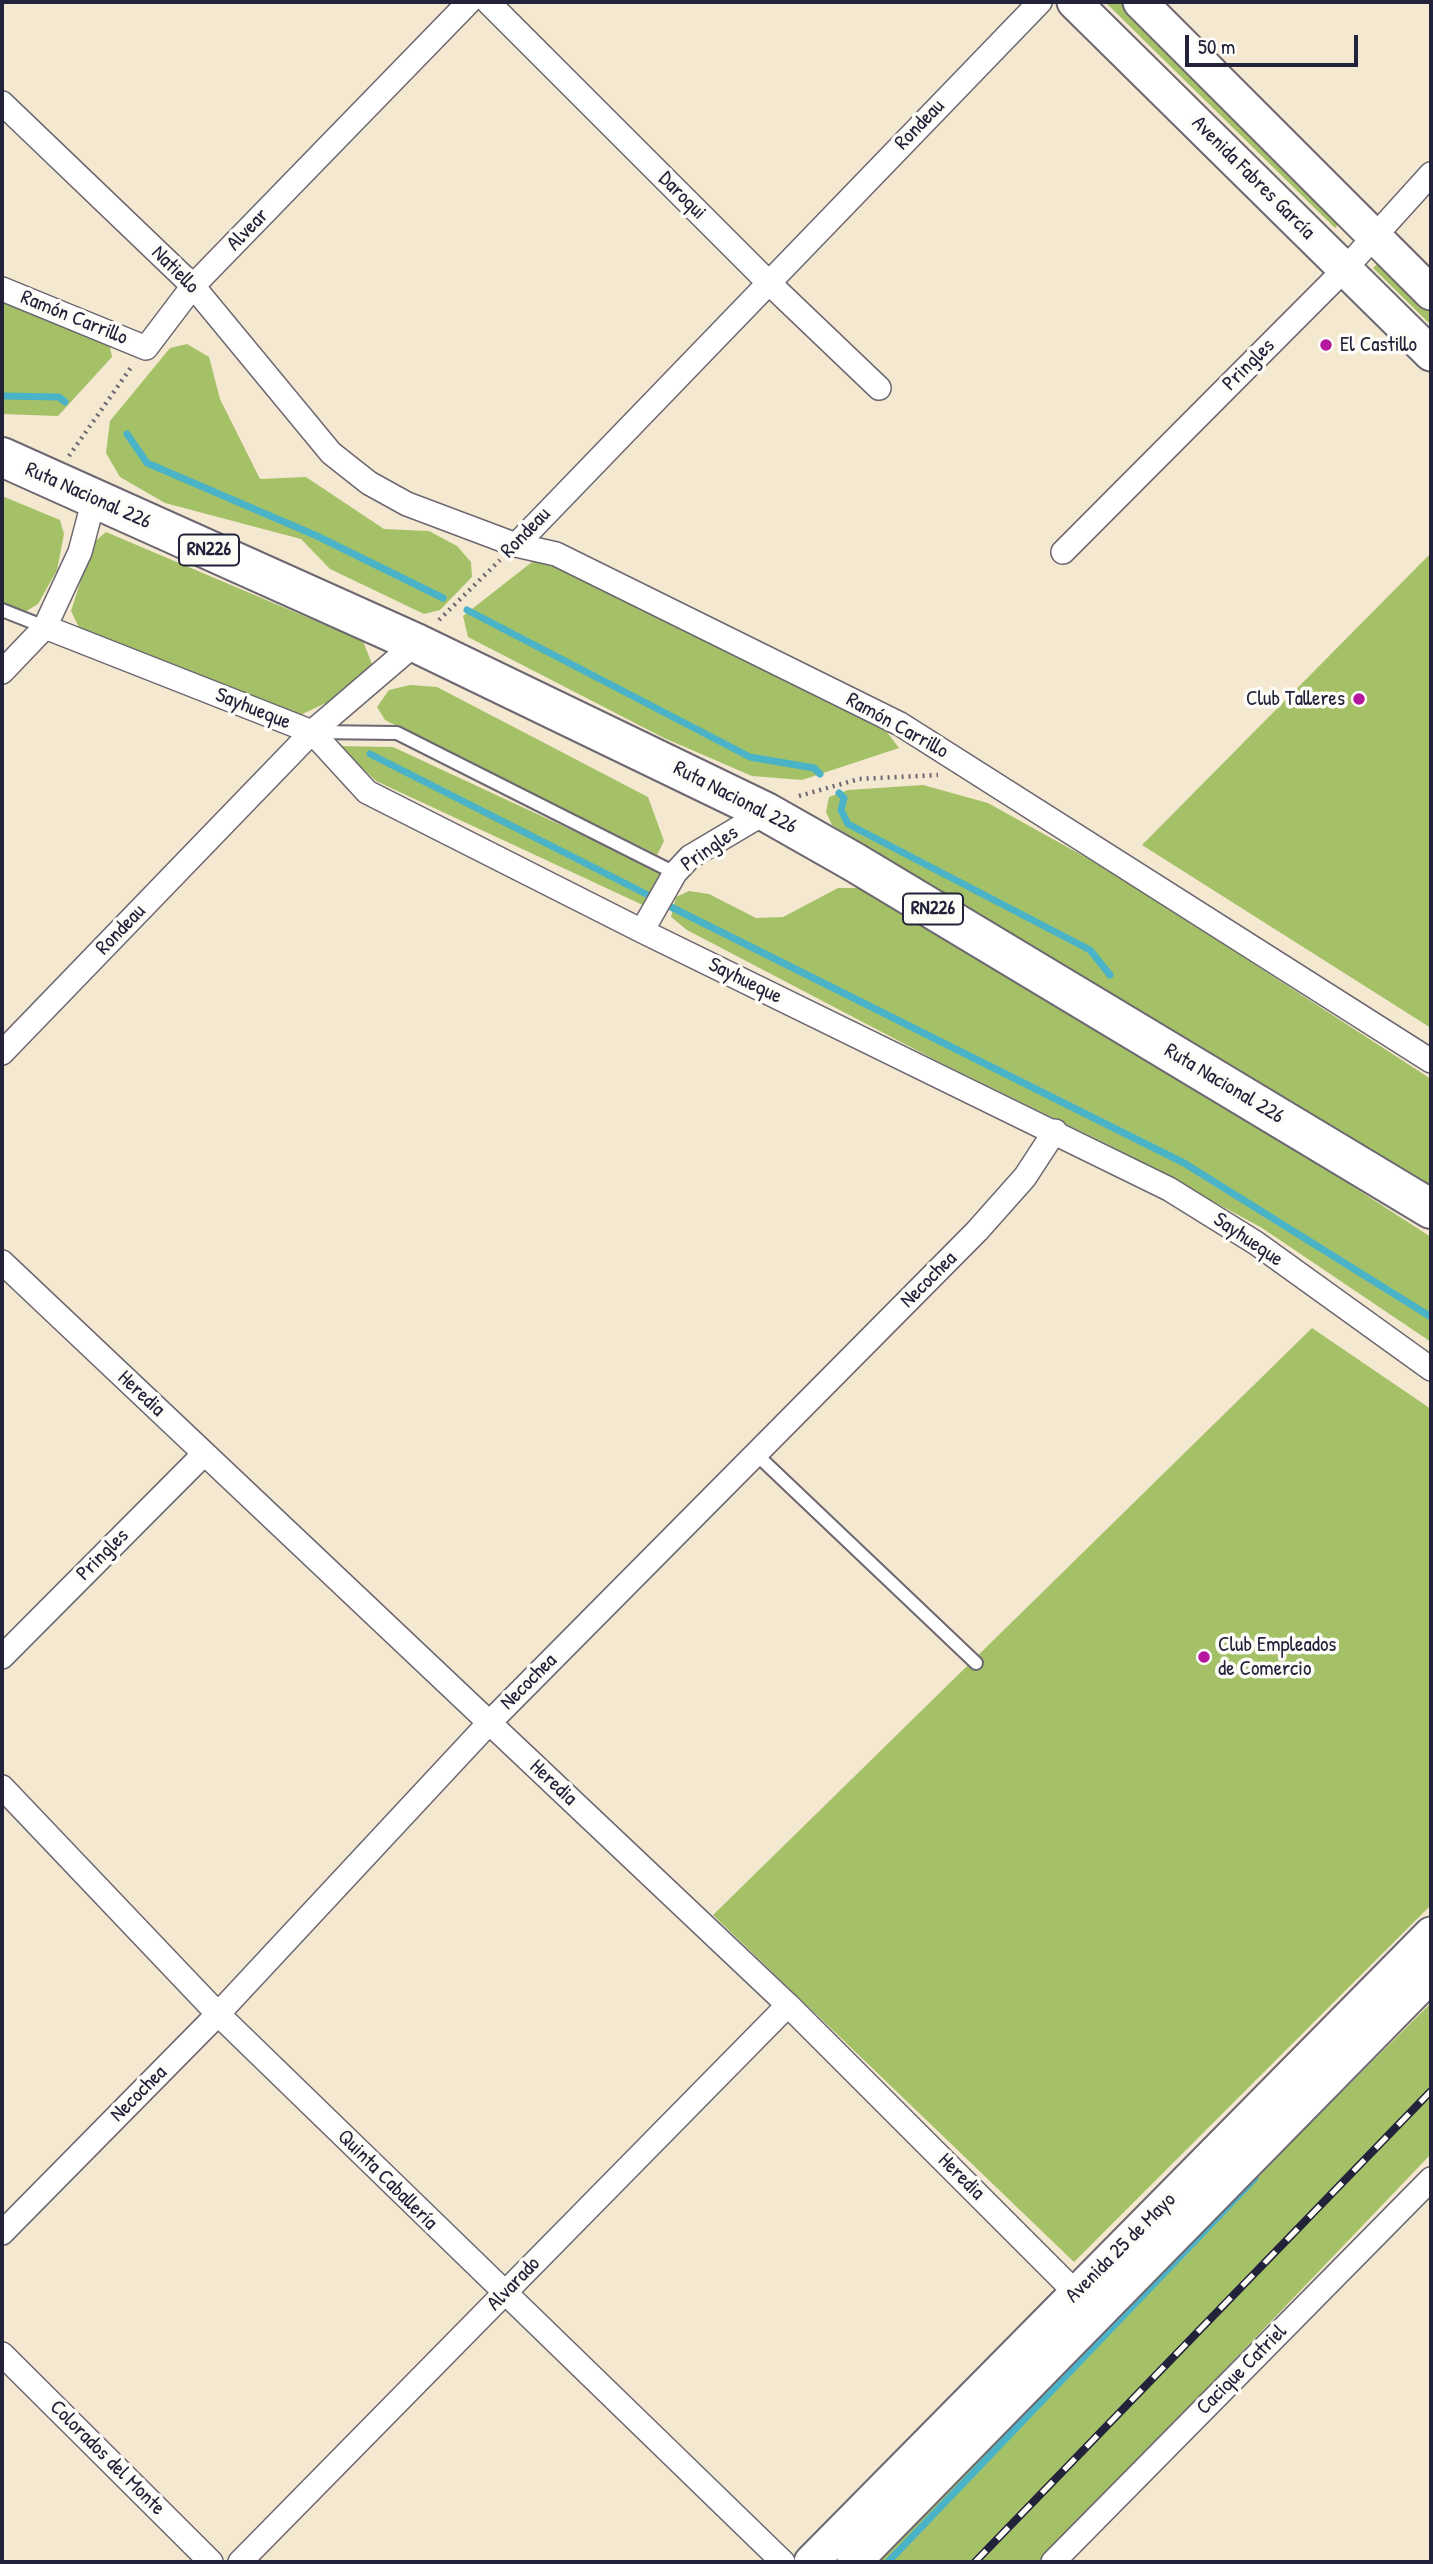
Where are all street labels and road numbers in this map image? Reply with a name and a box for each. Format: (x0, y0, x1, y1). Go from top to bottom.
street label: Rondeau (890, 94, 950, 156)
street label: Avenida Fabres García (1186, 111, 1320, 245)
street label: Daroqui (653, 167, 711, 225)
street label: Alvear (222, 204, 274, 256)
street label: Natiello (146, 241, 204, 299)
street label: Ramón Carrillo (17, 285, 131, 351)
street label: Pringles (1218, 334, 1280, 396)
street label: Ruta Nacional 226 (21, 457, 155, 535)
street label: Rondeau (496, 502, 556, 564)
road number: RN226 (179, 534, 239, 566)
street label: Sayhueque (212, 683, 294, 735)
street label: Ramón Carrillo (841, 688, 953, 764)
street label: Ruta Nacional 226 (669, 756, 801, 840)
street label: Pringles (677, 820, 743, 878)
road number: RN226 (903, 894, 963, 925)
street label: Rondeau (91, 899, 151, 961)
street label: Sayhueque (704, 952, 786, 1010)
street label: Ruta Nacional 226 (1160, 1038, 1288, 1130)
street label: Sayhueque (1208, 1208, 1288, 1272)
street label: Necochea (895, 1246, 963, 1314)
street label: Heredia (112, 1366, 170, 1422)
street label: Pringles (72, 1524, 134, 1586)
street label: Necochea (495, 1648, 563, 1716)
street label: Heredia (524, 1755, 582, 1811)
street label: Necochea (105, 2060, 173, 2128)
street label: Quinta Caballería (332, 2125, 442, 2235)
street label: Heredia (932, 2148, 990, 2206)
street label: Avenida 25 de Mayo (1061, 2188, 1181, 2308)
street label: Alvarado (482, 2252, 546, 2316)
street label: Cacique Catriel (1192, 2320, 1292, 2420)
street label: Colorados del Monte (44, 2395, 170, 2521)

